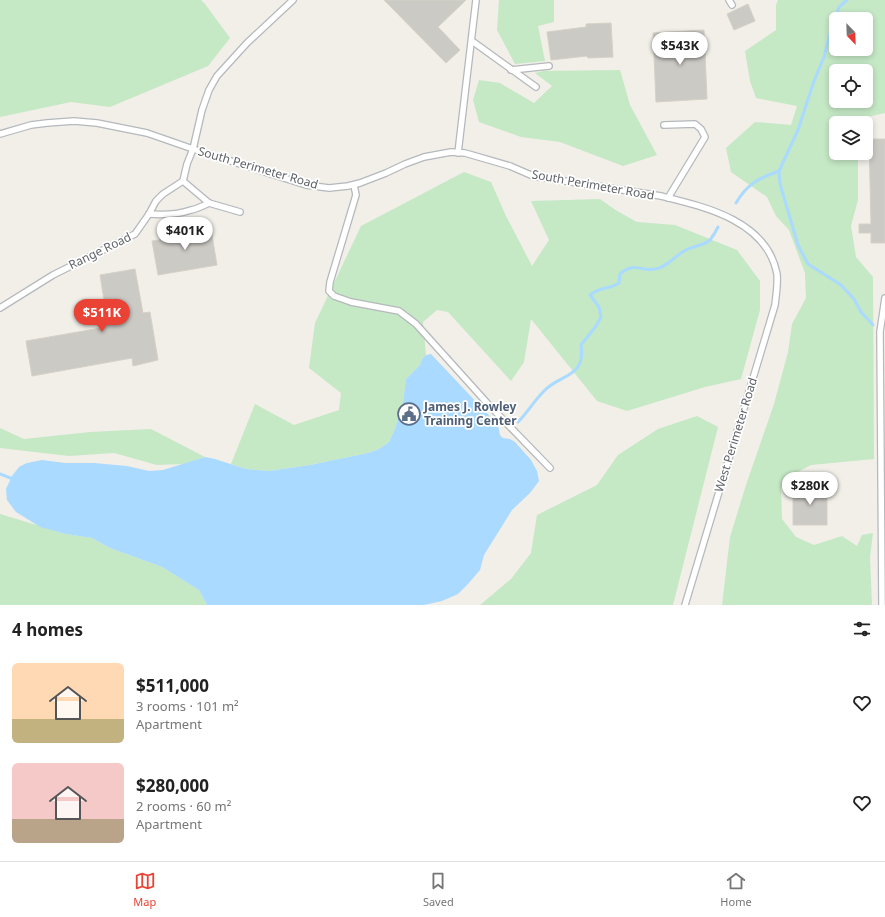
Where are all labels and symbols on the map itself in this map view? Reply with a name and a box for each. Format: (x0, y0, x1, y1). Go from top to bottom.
north arrow (829, 12, 873, 56)
pin: $543K (652, 32, 708, 66)
street label: South Perimeter Road (196, 142, 320, 193)
street label: South Perimeter Road (530, 165, 656, 204)
pin: $401K (157, 217, 213, 251)
street label: Range Road (66, 228, 134, 273)
pin: $511K (74, 299, 130, 333)
street label: West Perimeter Road (710, 375, 761, 494)
place label: James J. Rowley Training Center (423, 398, 517, 429)
public building icon: James J. Rowley Training Center (396, 401, 422, 427)
pin: $280K (782, 472, 838, 506)

